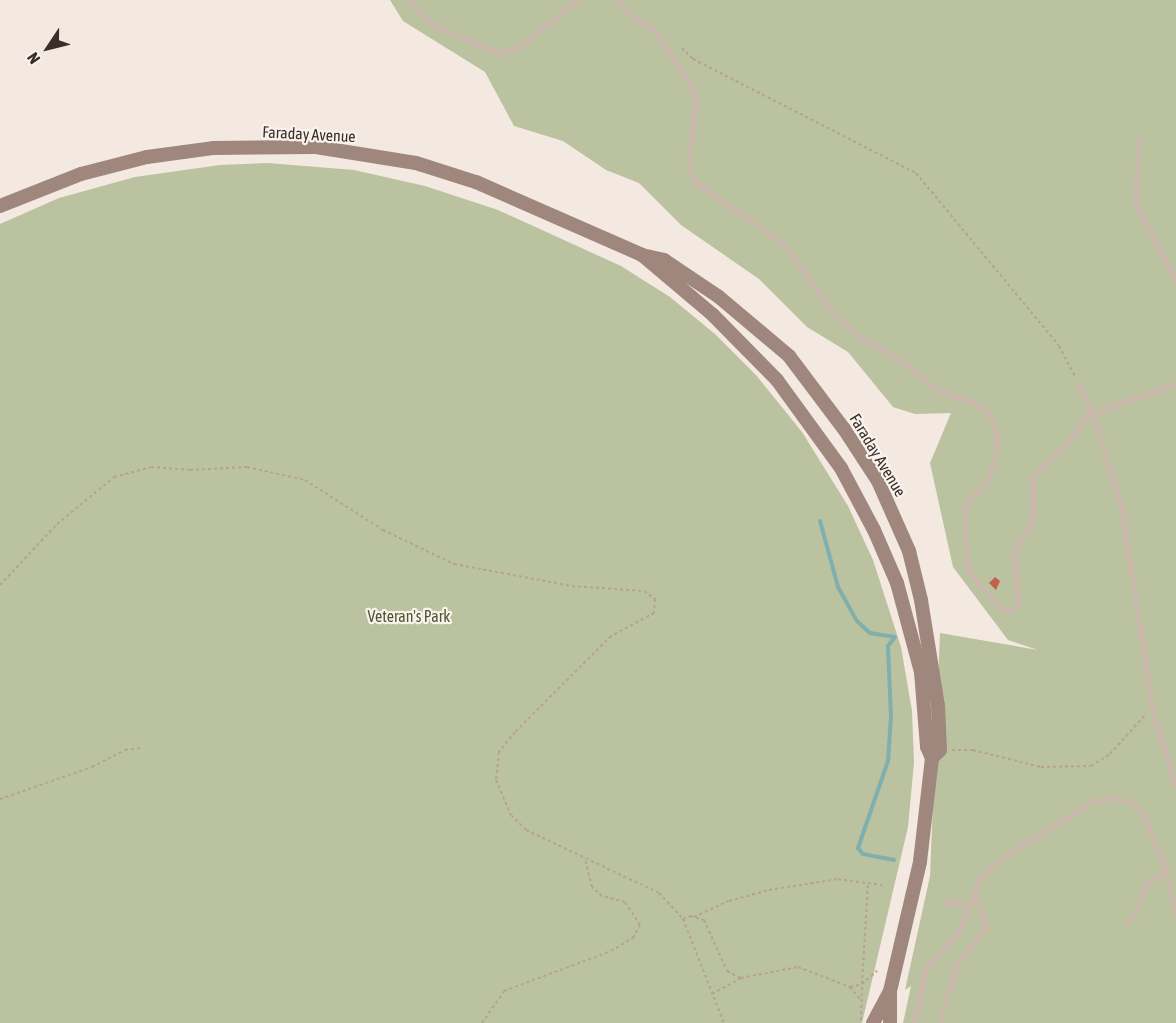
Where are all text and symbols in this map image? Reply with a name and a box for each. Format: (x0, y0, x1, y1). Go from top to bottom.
north arrow (18, 18, 78, 78)
text: N (23, 49, 43, 67)
street label: Faraday Avenue (262, 122, 356, 146)
street label: Faraday Avenue (846, 410, 910, 500)
park label: Veteran's Park (368, 606, 450, 626)

